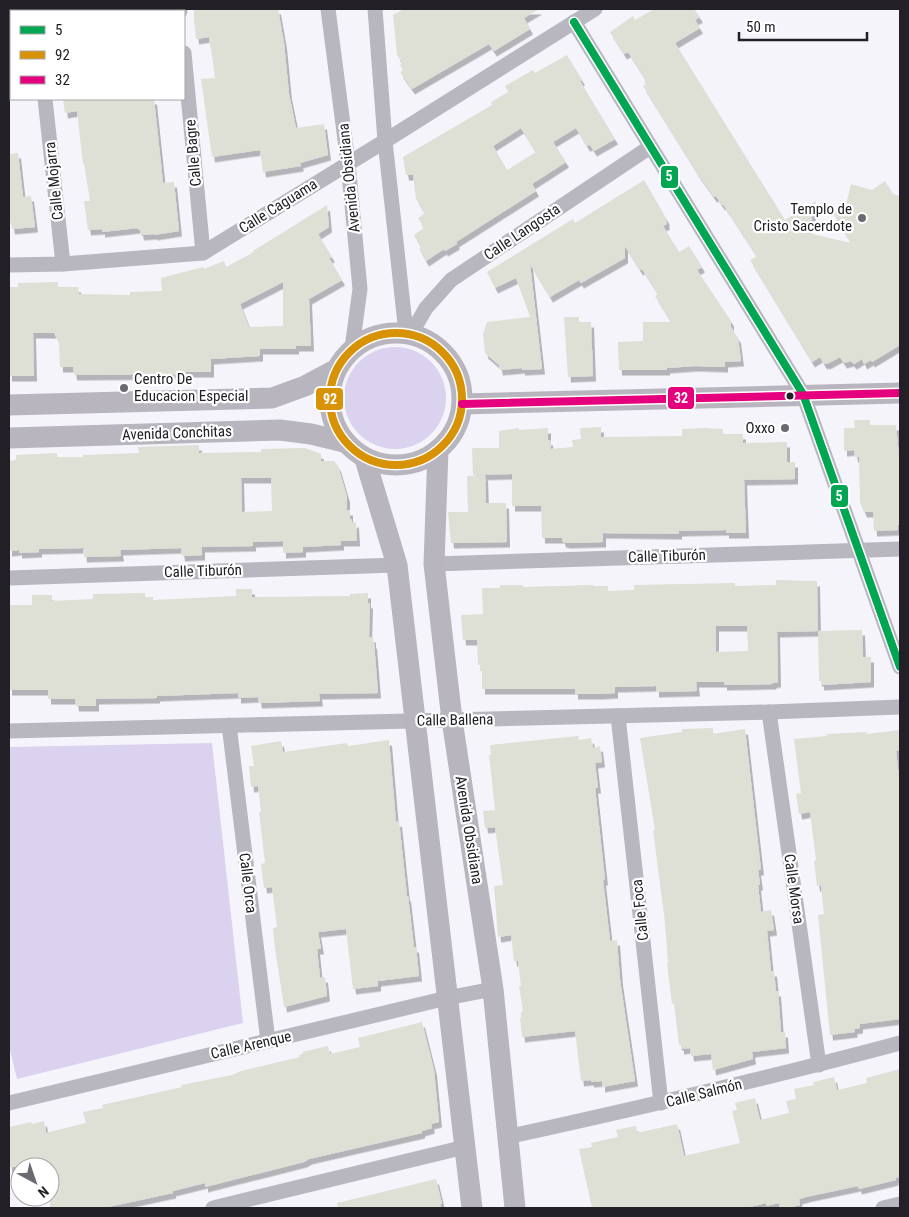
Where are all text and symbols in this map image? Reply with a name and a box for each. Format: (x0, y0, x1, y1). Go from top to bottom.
legend (10, 10, 185, 100)
scale bar (739, 10, 866, 42)
text: 50 m (746, 18, 776, 36)
text: 5 (55, 21, 62, 39)
text: 92 (55, 46, 70, 64)
text: 32 (55, 71, 70, 89)
street label: Calle Bagre (181, 119, 205, 187)
street label: Avenida Obsidiana (334, 123, 364, 233)
street label: Calle Mojarra (41, 141, 67, 221)
line badge: 5 (660, 165, 679, 189)
text: 5 (665, 168, 673, 184)
street label: Calle Caguama (235, 175, 321, 237)
street label: Calle Langosta (480, 200, 564, 264)
place label: Templo de Cristo Sacerdote (754, 200, 852, 235)
marker: Templo de Cristo Sacerdote (856, 212, 868, 224)
place label: Centro De Educacion Especial (134, 370, 248, 405)
marker: Centro De Educacion Especial (118, 382, 130, 394)
line badge: 32 (667, 386, 695, 410)
line badge: 92 (315, 387, 344, 411)
text: 32 (674, 390, 688, 406)
text: 92 (323, 391, 337, 407)
unlabelled marker (785, 391, 795, 401)
place label: Oxxo (745, 419, 775, 437)
street label: Avenida Conchitas (122, 422, 232, 444)
marker: Oxxo (779, 422, 791, 434)
line badge: 5 (830, 484, 849, 508)
text: 5 (835, 488, 843, 504)
street label: Calle Tiburón (628, 546, 706, 566)
street label: Calle Tiburón (164, 561, 242, 581)
street label: Calle Ballena (416, 710, 494, 730)
street label: Avenida Obsidiana (452, 774, 486, 886)
street label: Calle Orca (235, 852, 261, 914)
street label: Calle Morsa (780, 853, 808, 925)
street label: Calle Foca (628, 878, 652, 942)
street label: Calle Arenque (209, 1027, 293, 1063)
street label: Calle Salmón (664, 1075, 744, 1111)
north arrow (10, 1157, 60, 1207)
text: N (35, 1183, 52, 1201)

